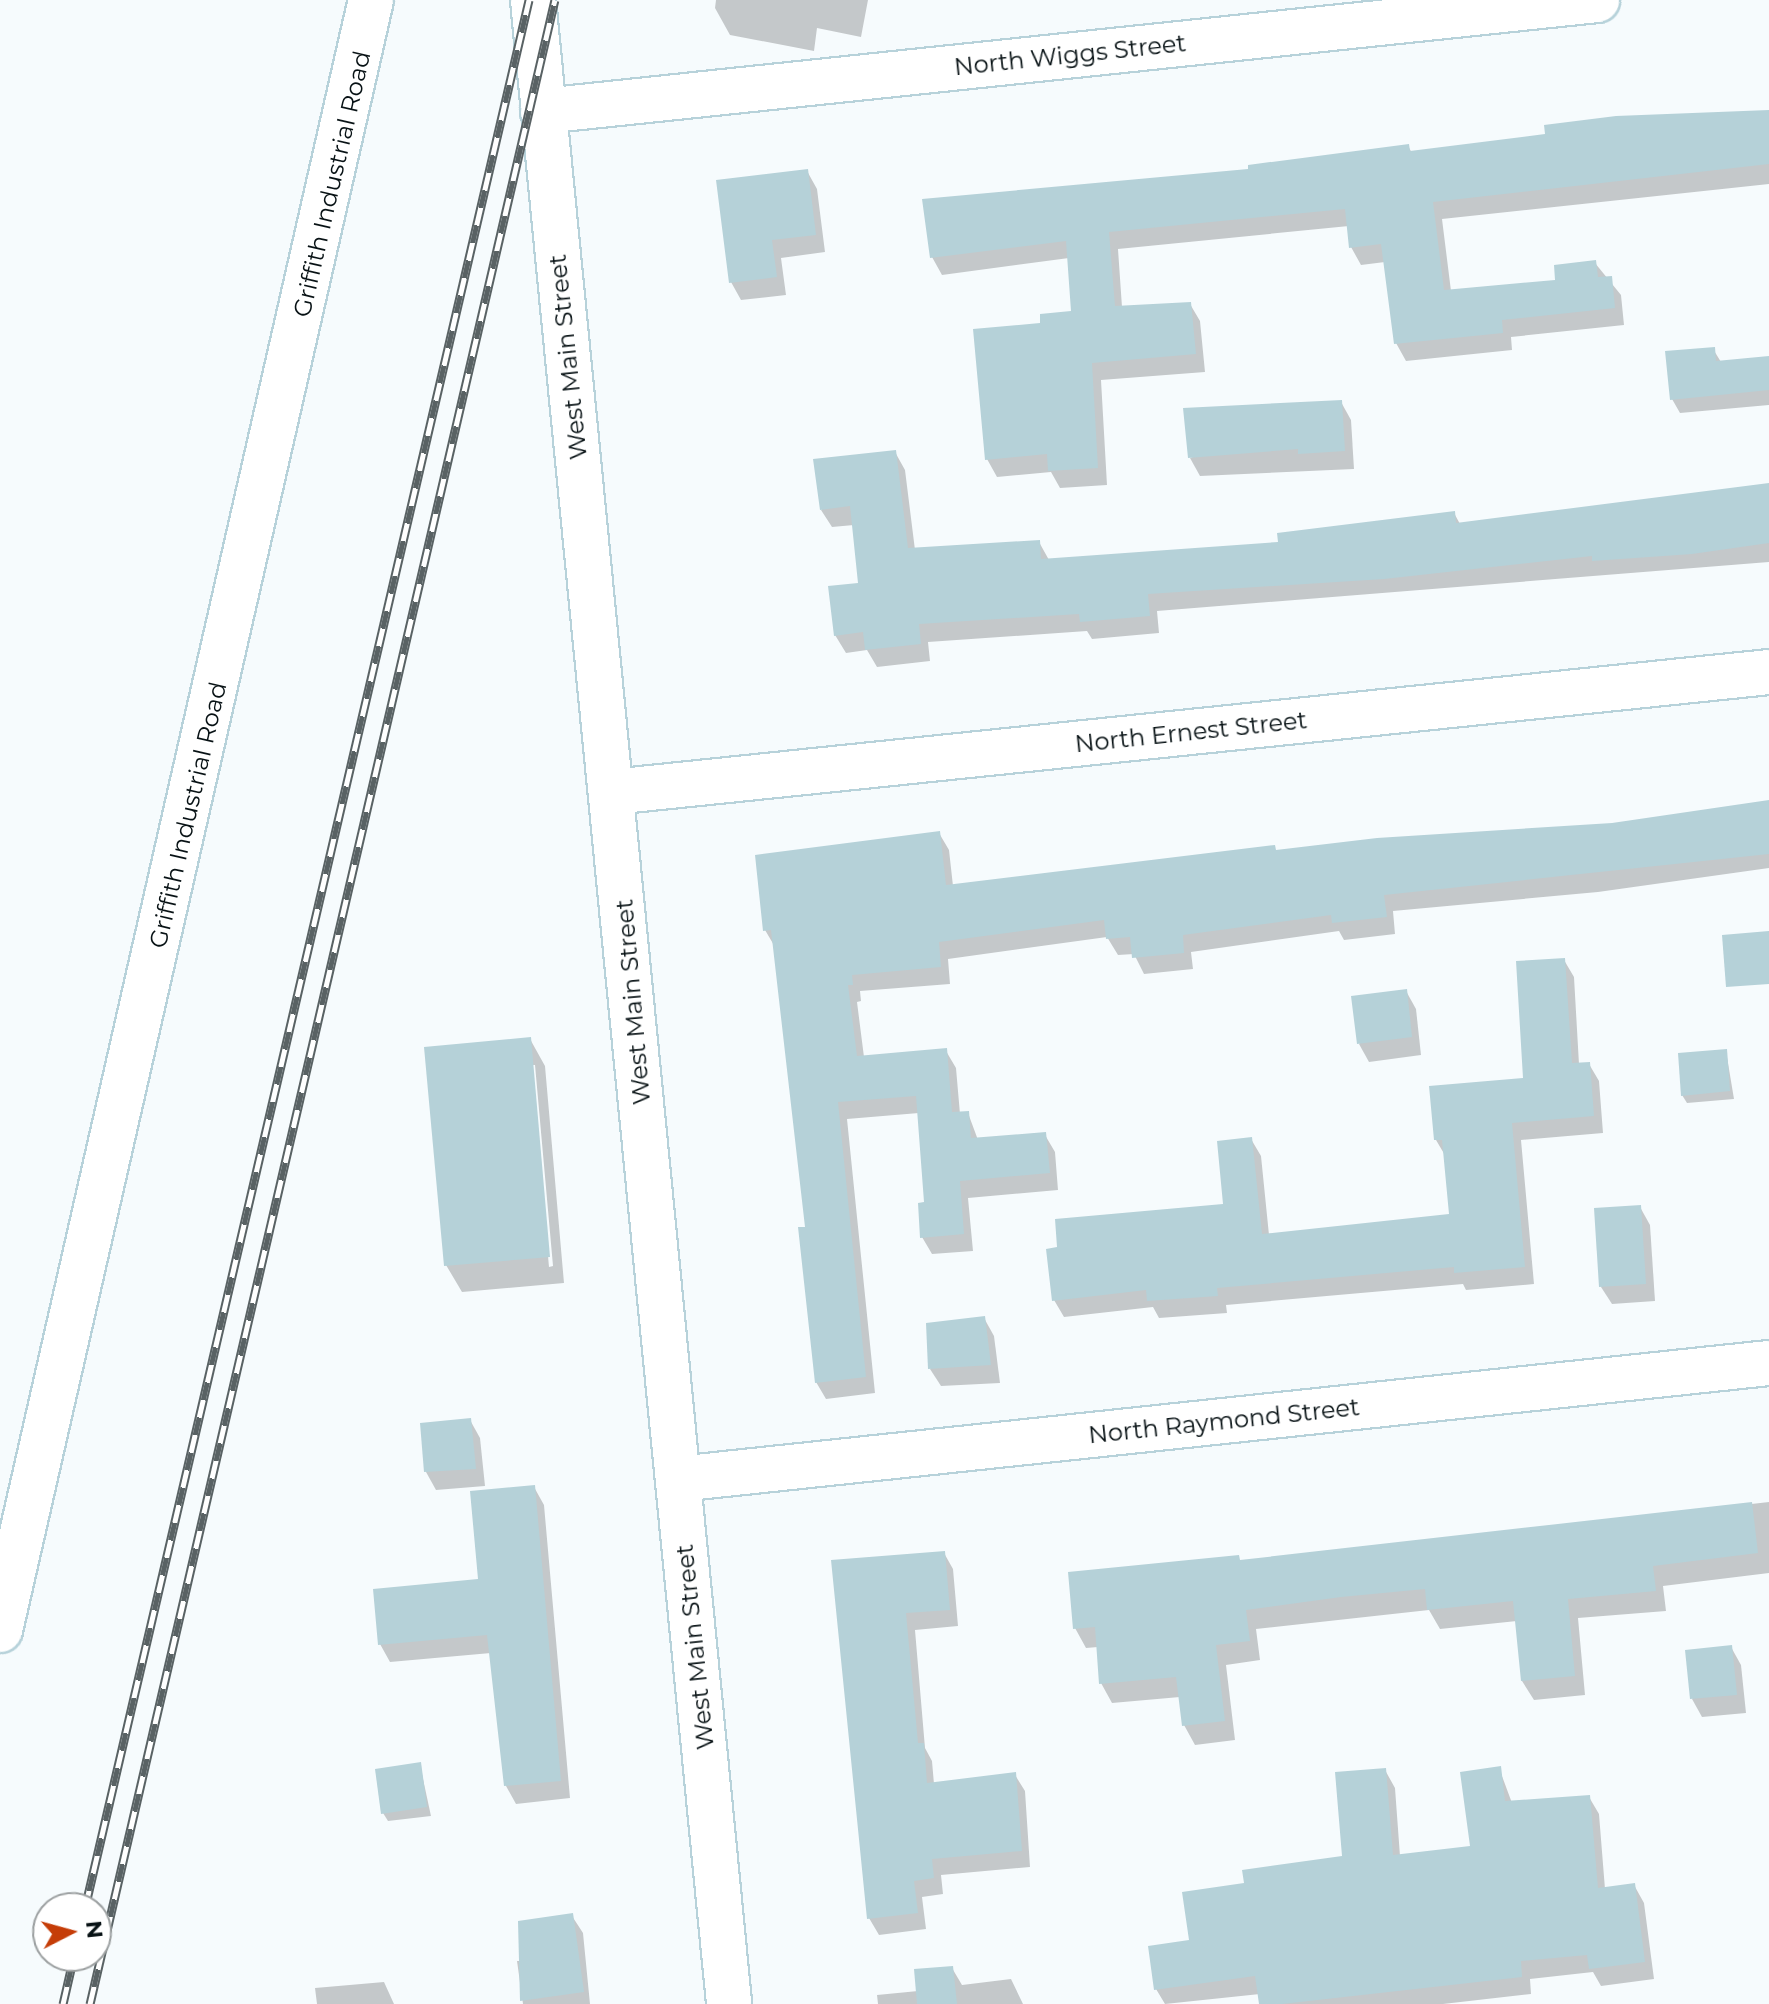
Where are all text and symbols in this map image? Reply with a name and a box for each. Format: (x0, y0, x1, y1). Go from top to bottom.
street label: North Wiggs Street (953, 29, 1187, 81)
street label: Griffith Industrial Road (287, 48, 377, 320)
street label: West Main Street (543, 253, 593, 461)
street label: Griffith Industrial Road (143, 679, 233, 951)
street label: North Ernest Street (1073, 705, 1309, 759)
street label: West Main Street (610, 898, 656, 1106)
street label: North Raymond Street (1087, 1392, 1361, 1450)
street label: West Main Street (670, 1543, 720, 1751)
north arrow (32, 1892, 112, 1972)
text: N (80, 1919, 109, 1940)

